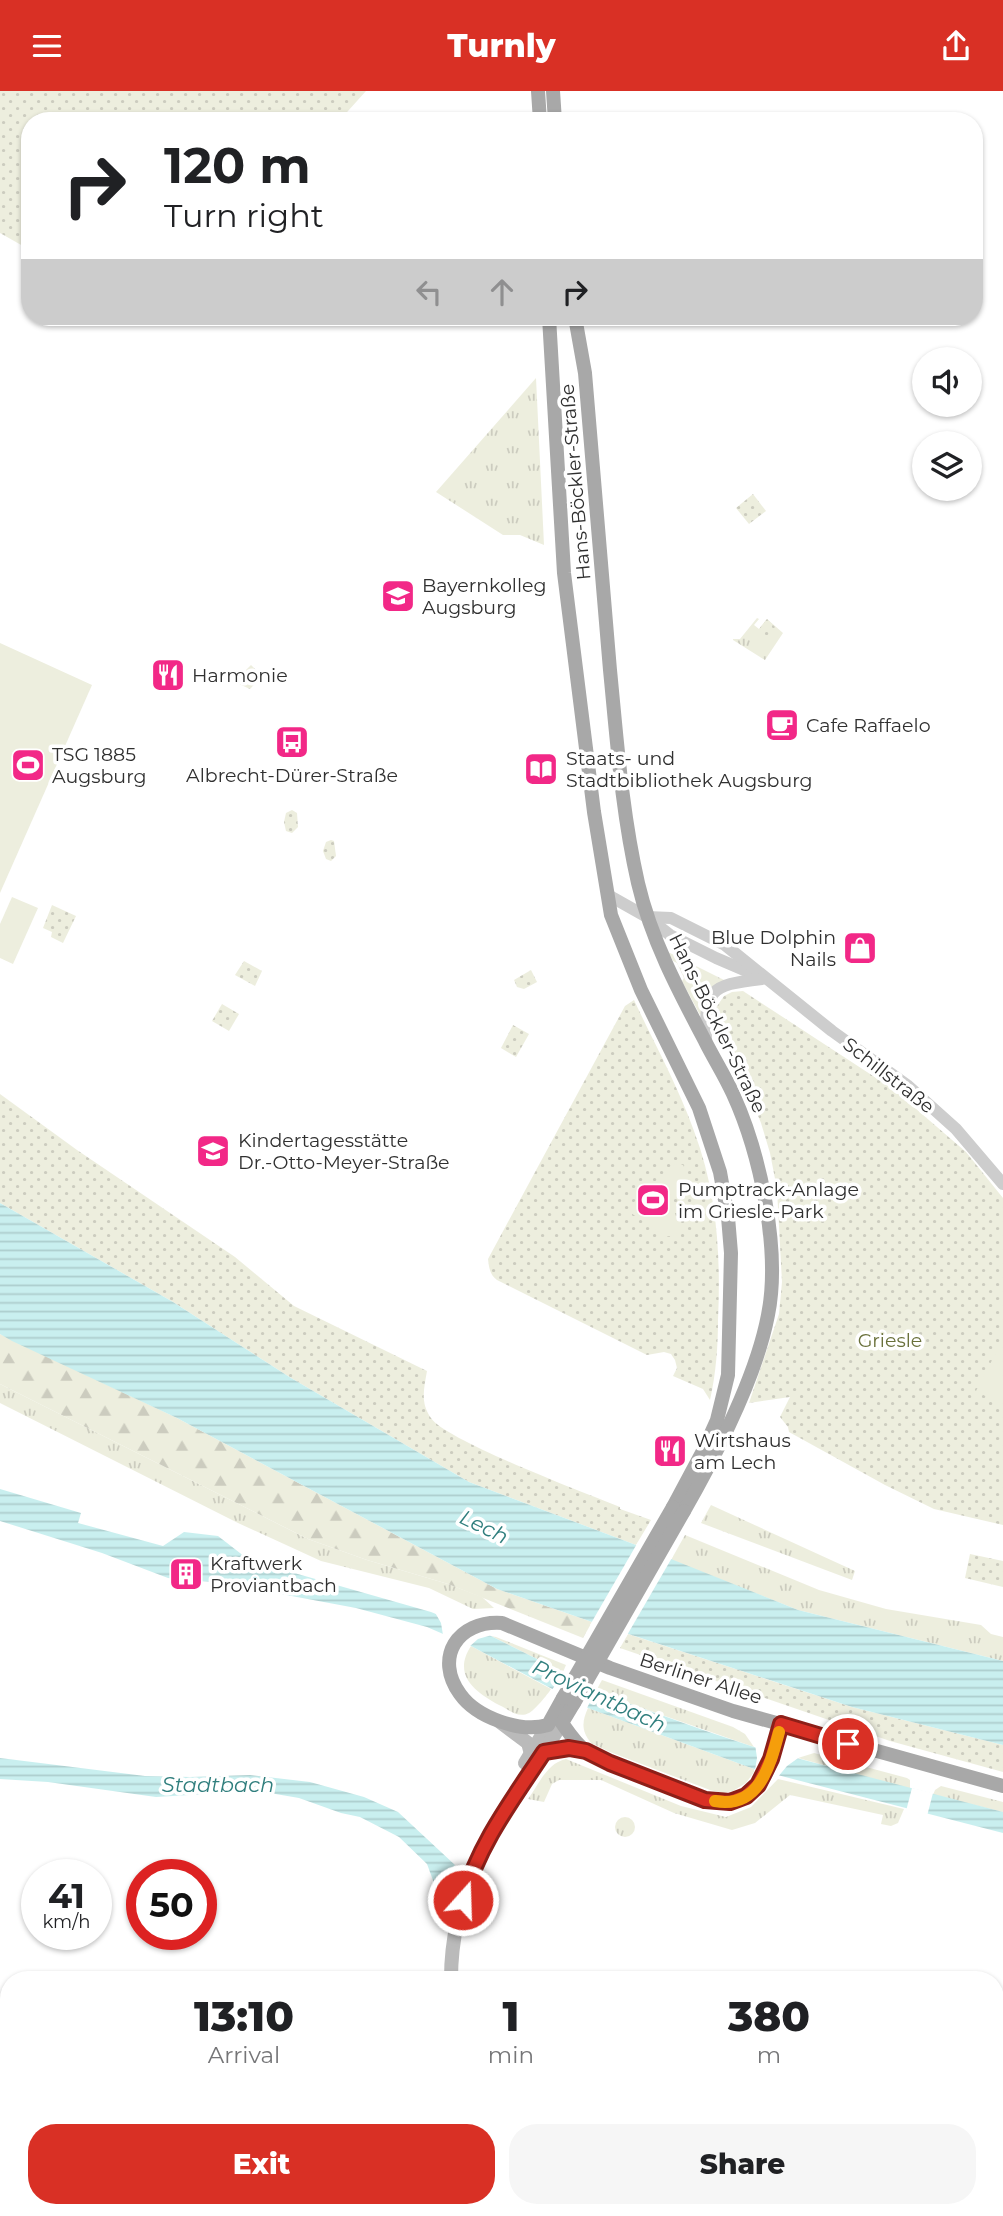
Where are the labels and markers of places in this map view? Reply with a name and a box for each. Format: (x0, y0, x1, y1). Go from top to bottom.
place label: Bayernkolleg Augsburg (422, 574, 547, 619)
school or university icon: Bayernkolleg Augsburg (379, 577, 417, 615)
restaurant icon: Harmonie (149, 656, 187, 694)
place label: Harmonie (192, 664, 288, 687)
cafe icon: Cafe Raffaelo (763, 706, 801, 744)
place label: Cafe Raffaelo (806, 714, 931, 737)
bus stop icon: Albrecht-Dürer-Straße (273, 723, 311, 761)
place label: TSG 1885 Augsburg (52, 743, 147, 788)
sports icon: TSG 1885 Augsburg (9, 746, 47, 784)
place label: Staats- und Stadtbibliothek Augsburg (566, 747, 813, 792)
library icon: Staats- und Stadtbibliothek Augsburg (522, 750, 560, 788)
place label: Albrecht-Dürer-Straße (186, 764, 398, 787)
place label: Blue Dolphin Nails (711, 926, 836, 971)
shop icon: Blue Dolphin Nails (841, 929, 879, 967)
place label: Kindertagesstätte Dr.-Otto-Meyer-Straße (238, 1129, 450, 1174)
school or university icon: Kindertagesstätte Dr.-Otto-Meyer-Straße (194, 1132, 232, 1170)
place label: Pumptrack-Anlage im Griesle-Park (678, 1178, 859, 1223)
sports icon: Pumptrack-Anlage im Griesle-Park (634, 1181, 672, 1219)
place label: Wirtshaus am Lech (694, 1429, 791, 1474)
restaurant icon: Wirtshaus am Lech (651, 1432, 689, 1470)
place label: Kraftwerk Proviantbach (210, 1552, 337, 1597)
building icon: Kraftwerk Proviantbach (167, 1555, 205, 1593)
pin (818, 1714, 878, 1774)

